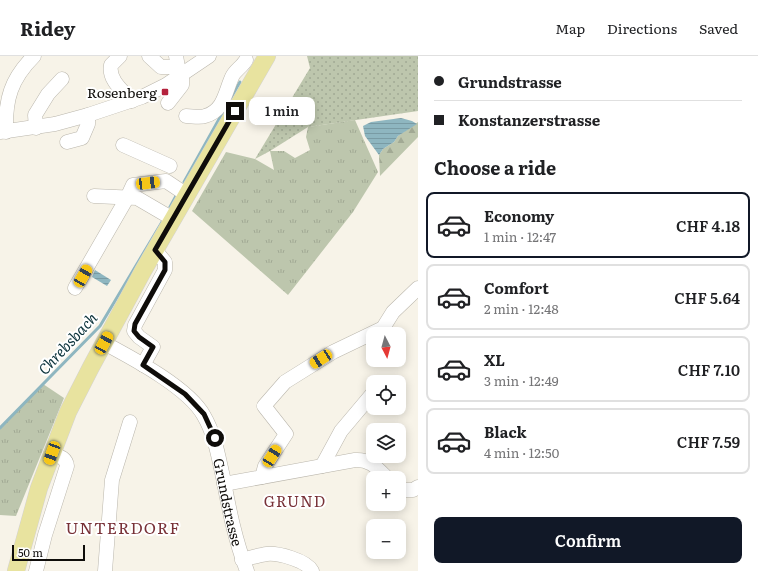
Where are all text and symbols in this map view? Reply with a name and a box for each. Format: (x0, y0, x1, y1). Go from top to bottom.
text: Ridey (20, 14, 75, 42)
text: Map (555, 18, 585, 38)
text: Directions (607, 18, 677, 38)
text: Saved (699, 18, 738, 38)
text: Grundstrasse (458, 70, 562, 93)
place label: Rosenberg (87, 82, 157, 102)
marker: Rosenberg (160, 87, 170, 97)
callout: 1 min (249, 97, 315, 125)
text: 1 min (265, 101, 299, 120)
route end (226, 102, 244, 120)
text: Konstanzerstrasse (458, 108, 600, 131)
text: Choose a ride (434, 154, 556, 181)
car (135, 176, 161, 190)
text: Economy (484, 204, 554, 227)
icon: car (436, 207, 472, 243)
text: CHF 4.18 (676, 214, 740, 237)
text: 1 min · 12:47 (484, 227, 556, 246)
car (72, 263, 94, 289)
text: Comfort (484, 276, 549, 299)
icon: car (436, 279, 472, 315)
text: CHF 5.64 (674, 286, 740, 309)
text: 2 min · 12:48 (484, 299, 559, 318)
water label: Chrebsbach (32, 306, 102, 379)
north arrow (366, 327, 406, 367)
map controls (366, 327, 406, 559)
car (93, 330, 115, 356)
car (308, 347, 334, 371)
text: XL (484, 348, 505, 371)
icon: car (436, 351, 472, 387)
text: CHF 7.10 (678, 358, 740, 381)
text: 3 min · 12:49 (484, 371, 559, 390)
button: locate (366, 375, 406, 415)
text: Black (484, 420, 527, 443)
button: layers (366, 423, 406, 463)
icon: car (436, 423, 472, 459)
route start (206, 429, 224, 447)
text: CHF 7.59 (677, 430, 740, 453)
car (42, 440, 62, 466)
car (261, 443, 283, 469)
text: 4 min · 12:50 (484, 443, 559, 462)
street label: Grundstrasse (209, 456, 248, 548)
button: + (366, 471, 406, 511)
district label: GRUND (264, 489, 326, 512)
district label: UNTERDORF (66, 515, 180, 539)
button: Confirm (434, 517, 742, 563)
button: − (366, 519, 406, 559)
scale bar (12, 543, 85, 562)
text: 50 m (18, 544, 43, 560)

